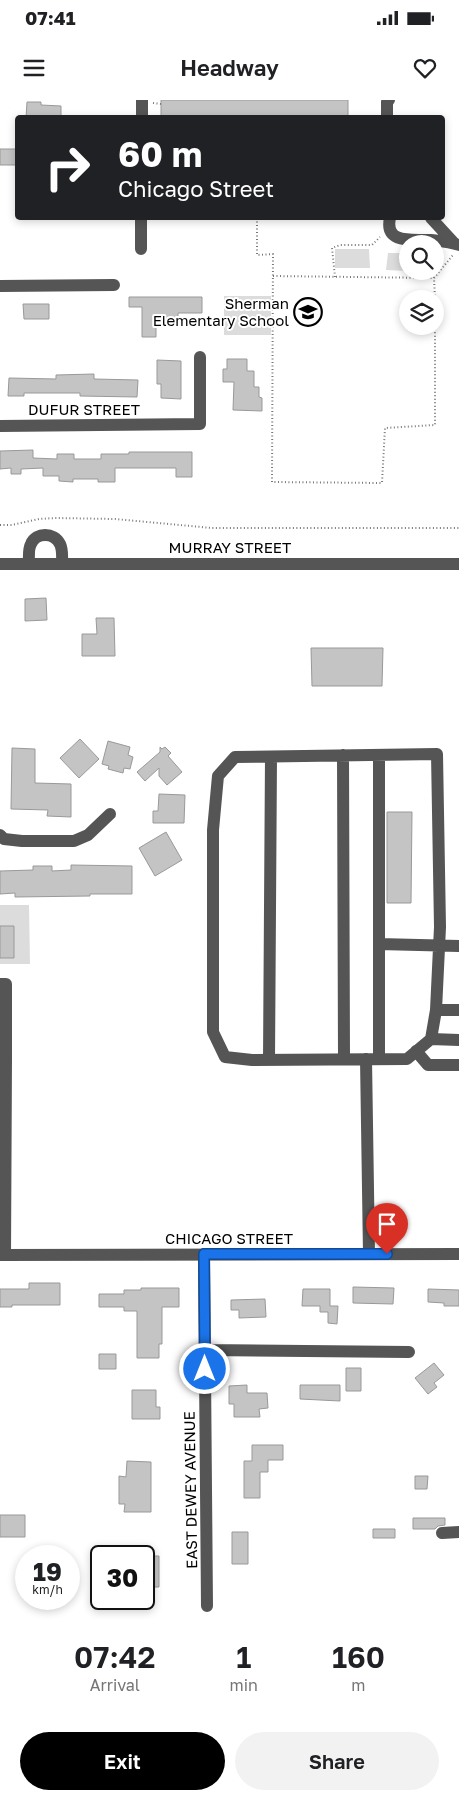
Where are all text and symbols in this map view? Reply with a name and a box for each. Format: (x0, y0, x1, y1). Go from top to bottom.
text: 07:41 (25, 6, 75, 29)
icon: menu (20, 54, 48, 82)
text: Headway (180, 54, 279, 81)
icon: heart (411, 54, 439, 82)
text: 60 m (118, 133, 202, 175)
icon: right (35, 135, 100, 200)
text: Chicago Street (118, 175, 274, 202)
map controls (399, 235, 444, 335)
button: search (399, 235, 444, 280)
button: layers (399, 290, 444, 335)
place label: Sherman Elementary School (153, 294, 289, 329)
school or university icon: Sherman Elementary School (293, 297, 323, 327)
street label: DUFUR STREET (28, 400, 140, 418)
street label: MURRAY STREET (169, 538, 291, 556)
pin (366, 1203, 408, 1254)
icon: arrive (373, 1210, 401, 1238)
street label: CHICAGO STREET (165, 1229, 293, 1247)
position arrow (178, 1342, 230, 1394)
street label: EAST DEWEY AVENUE (180, 1411, 200, 1569)
speed limit sign: 30 (90, 1545, 155, 1610)
text: 19 (33, 1556, 62, 1587)
text: km/h (32, 1582, 63, 1597)
text: 07:42 (74, 1639, 156, 1675)
text: 1 (236, 1639, 251, 1675)
text: 160 (332, 1639, 385, 1675)
text: Arrival (90, 1675, 140, 1695)
text: min (230, 1675, 258, 1695)
text: m (351, 1675, 366, 1695)
button: Exit (20, 1732, 225, 1790)
button: Share (235, 1732, 439, 1790)

